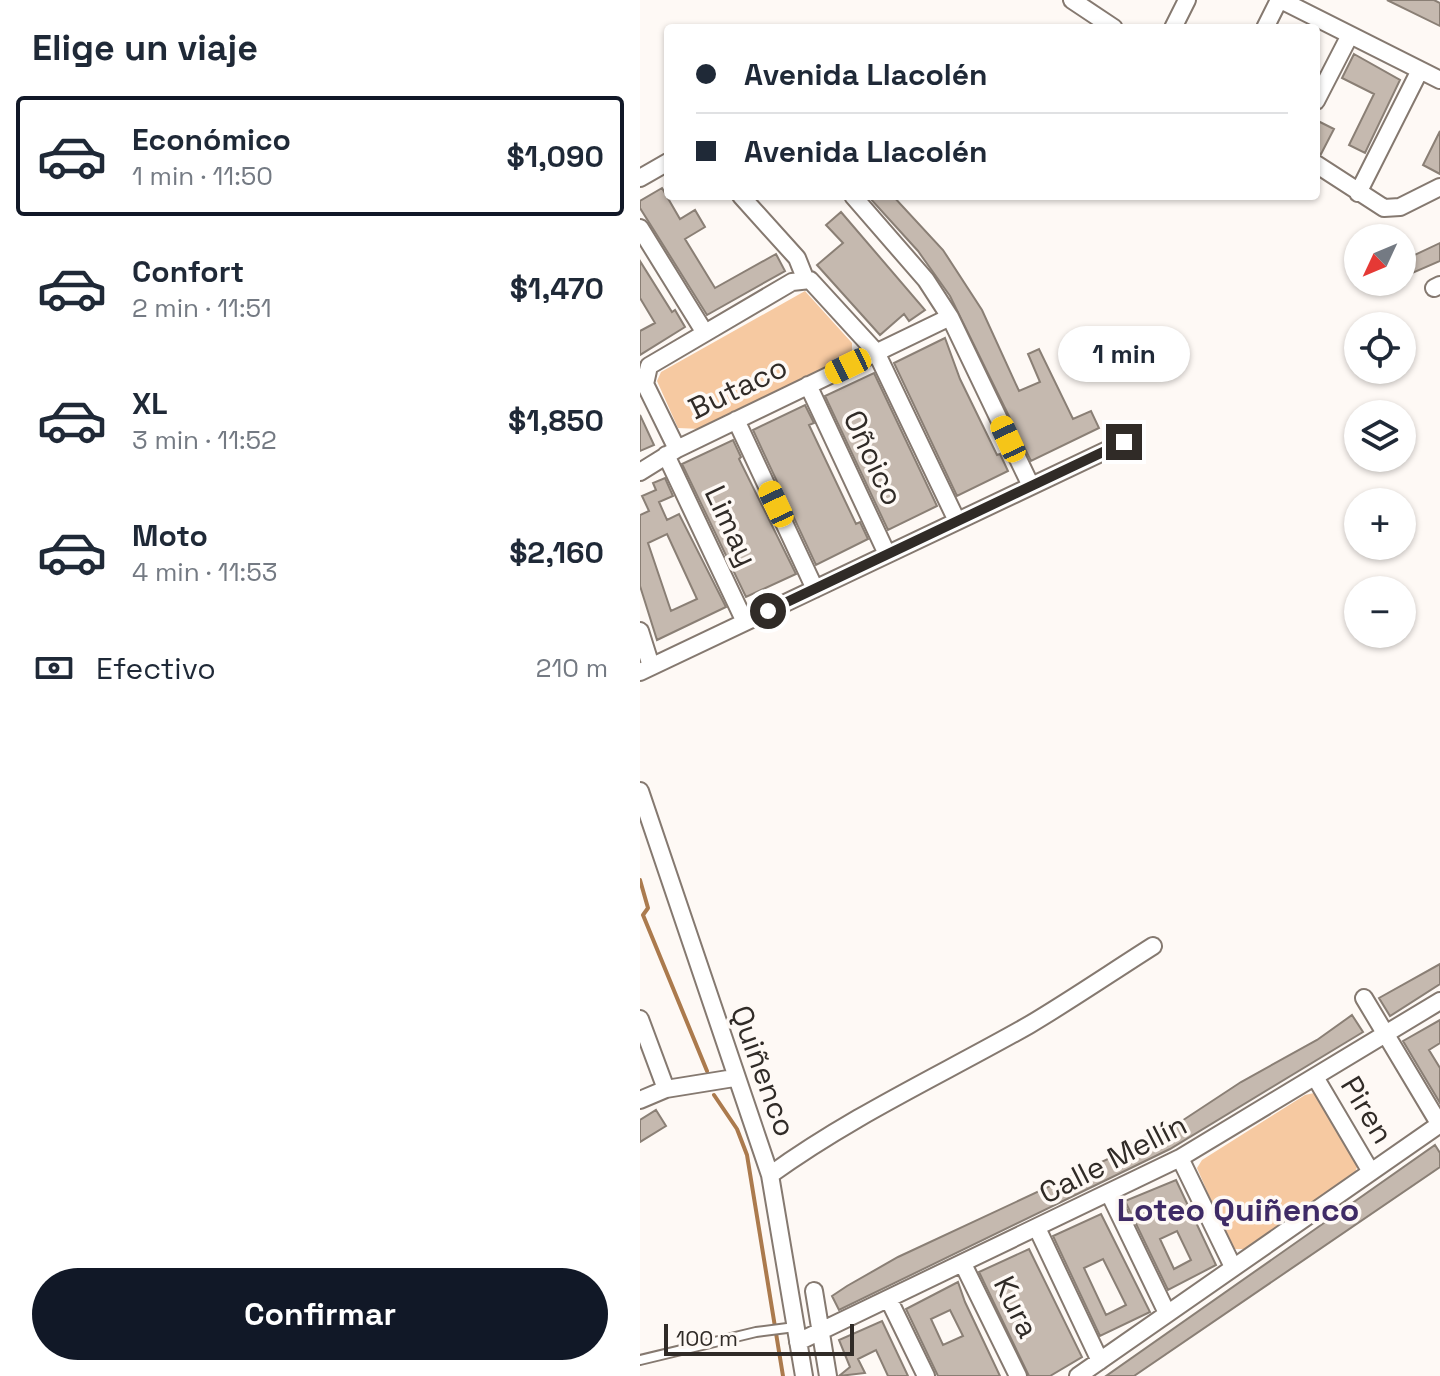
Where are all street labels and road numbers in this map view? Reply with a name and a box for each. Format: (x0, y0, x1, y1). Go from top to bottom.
street label: Butaco (682, 347, 794, 428)
street label: Oñoico (834, 404, 912, 512)
street label: Limay (696, 479, 767, 572)
street label: Quiñenco (722, 1000, 805, 1142)
street label: Piren (1332, 1069, 1403, 1151)
street label: Calle Mellín (1032, 1105, 1193, 1212)
street label: Kura (985, 1269, 1048, 1344)

